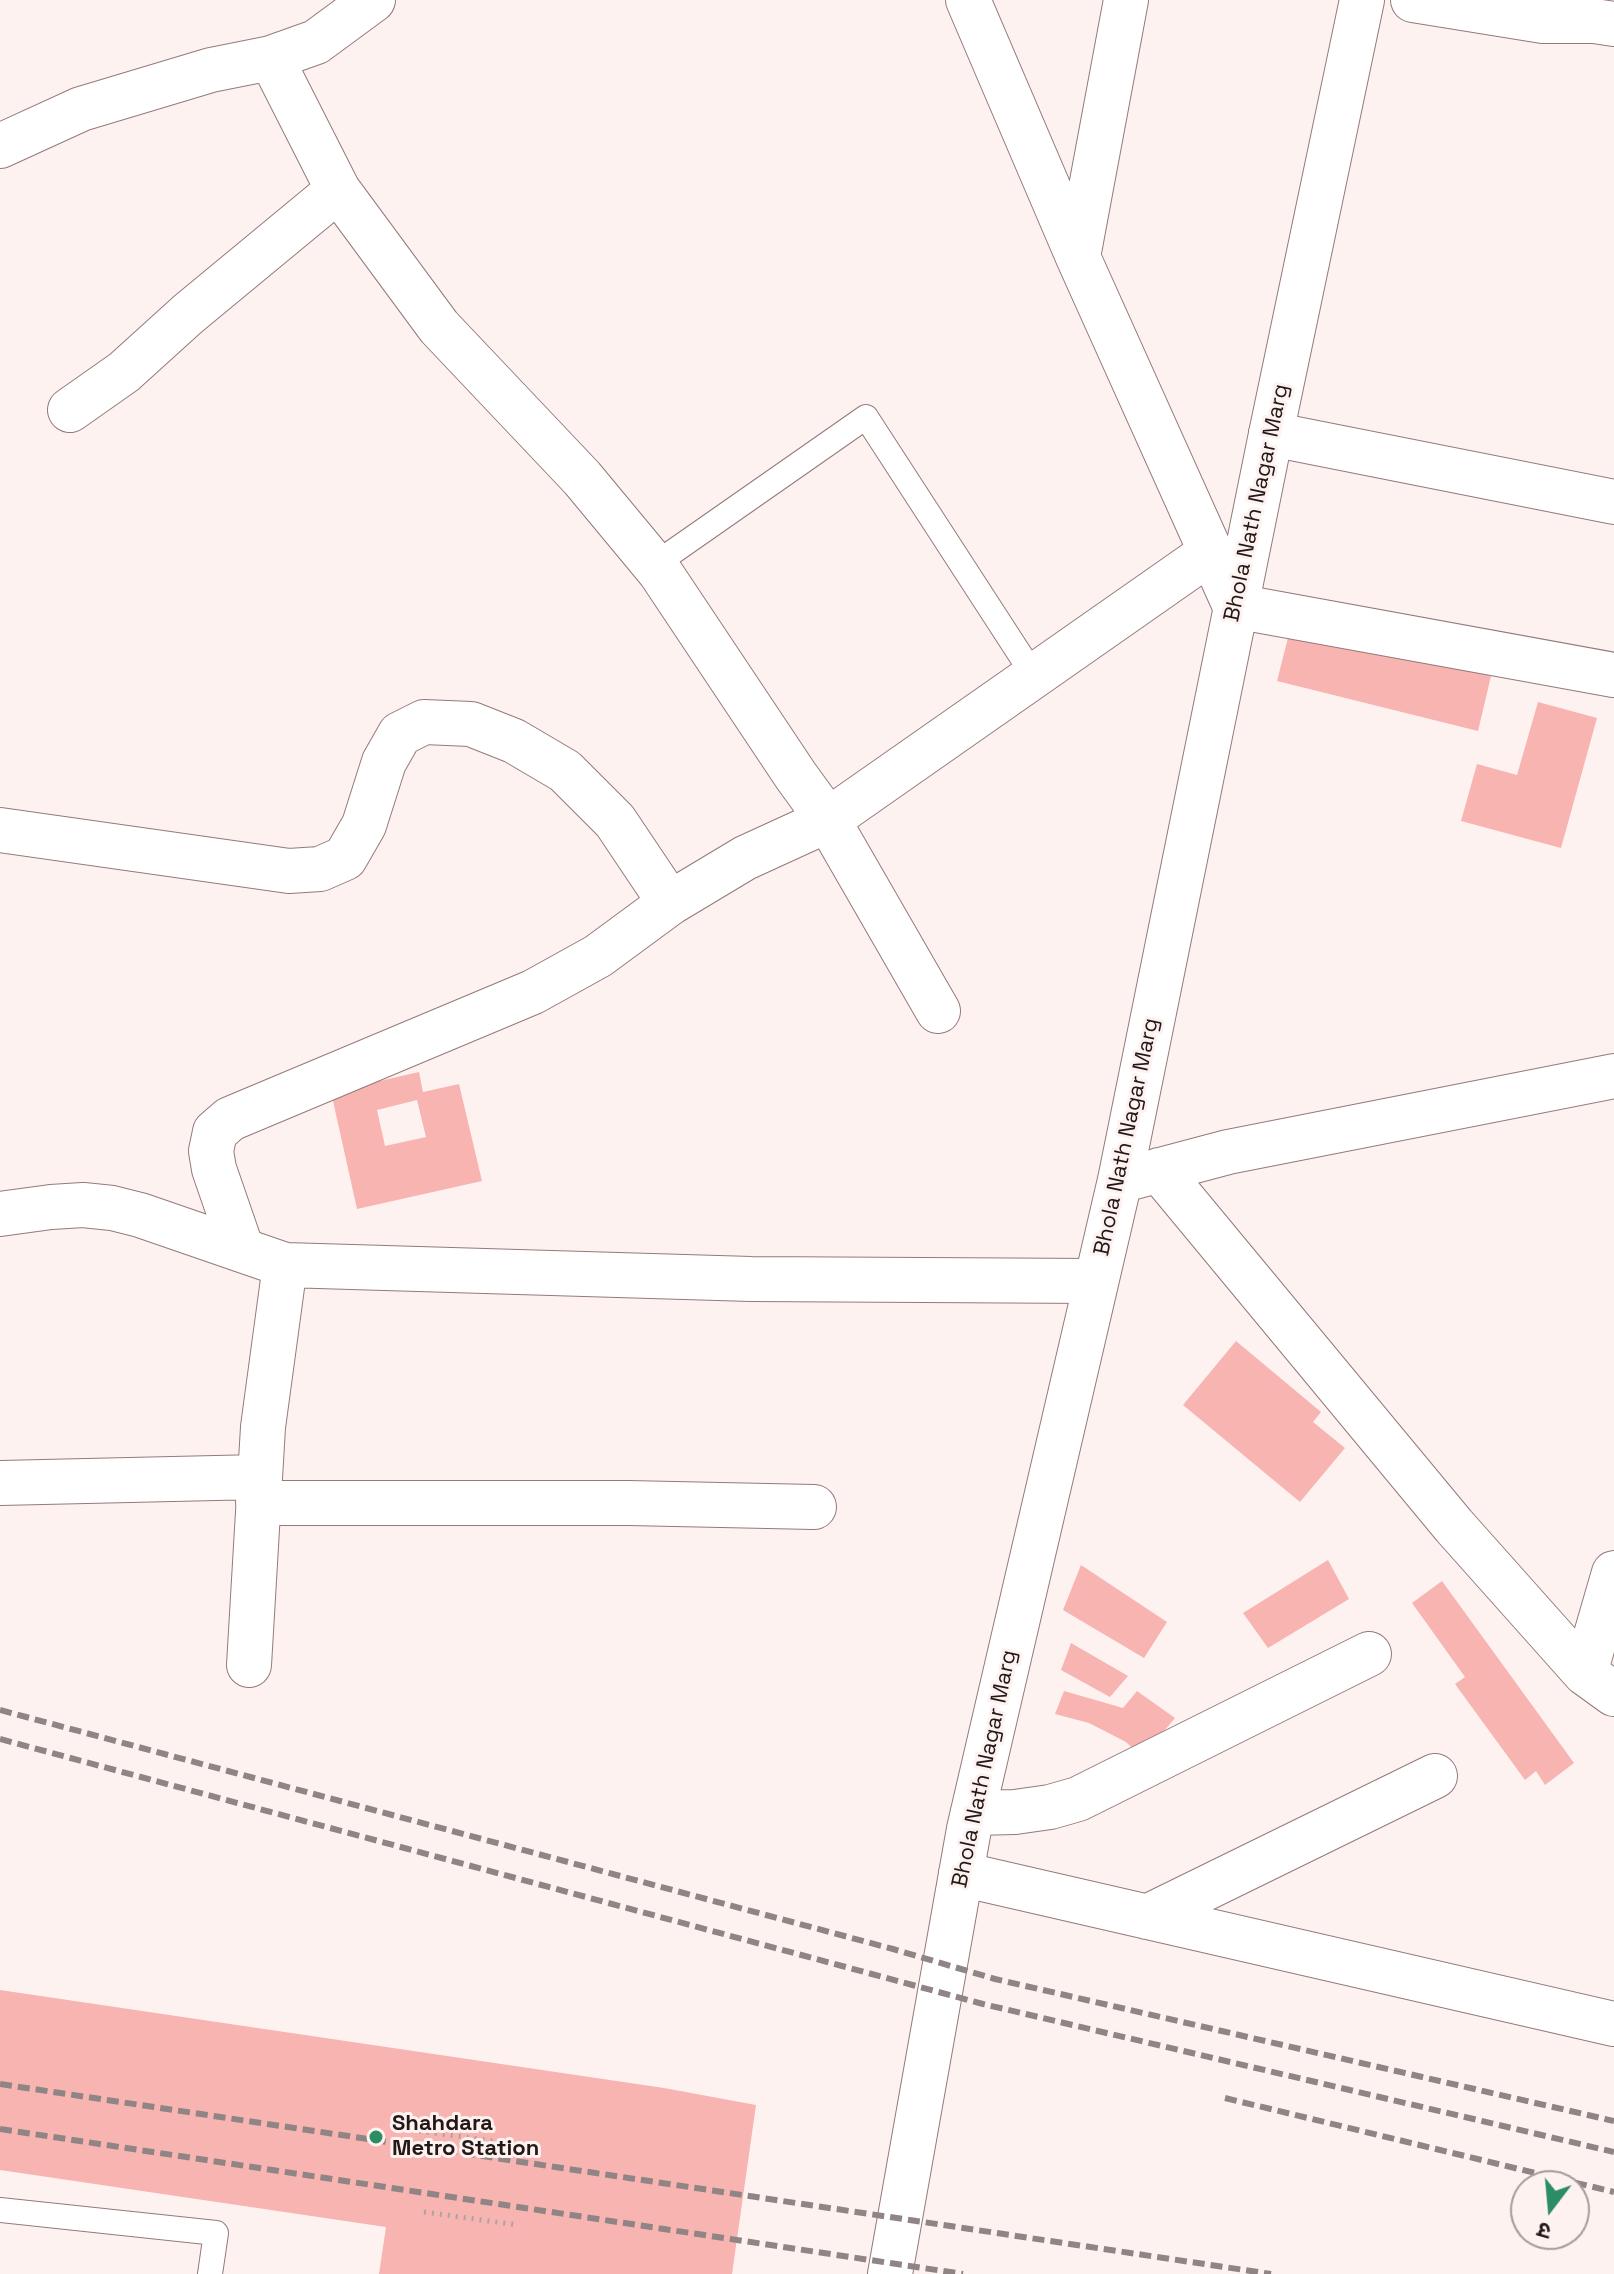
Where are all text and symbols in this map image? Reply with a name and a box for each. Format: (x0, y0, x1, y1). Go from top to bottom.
street label: Bhola Nath Nagar Marg (1219, 382, 1295, 624)
street label: Bhola Nath Nagar Marg (1089, 1016, 1165, 1258)
street label: Bhola Nath Nagar Marg (947, 1648, 1023, 1890)
place label: Shahdara Metro Station (392, 2111, 539, 2162)
marker: Shahdara Metro Station (367, 2128, 385, 2146)
north arrow (1510, 2170, 1590, 2250)
text: उ (1534, 2216, 1554, 2246)

